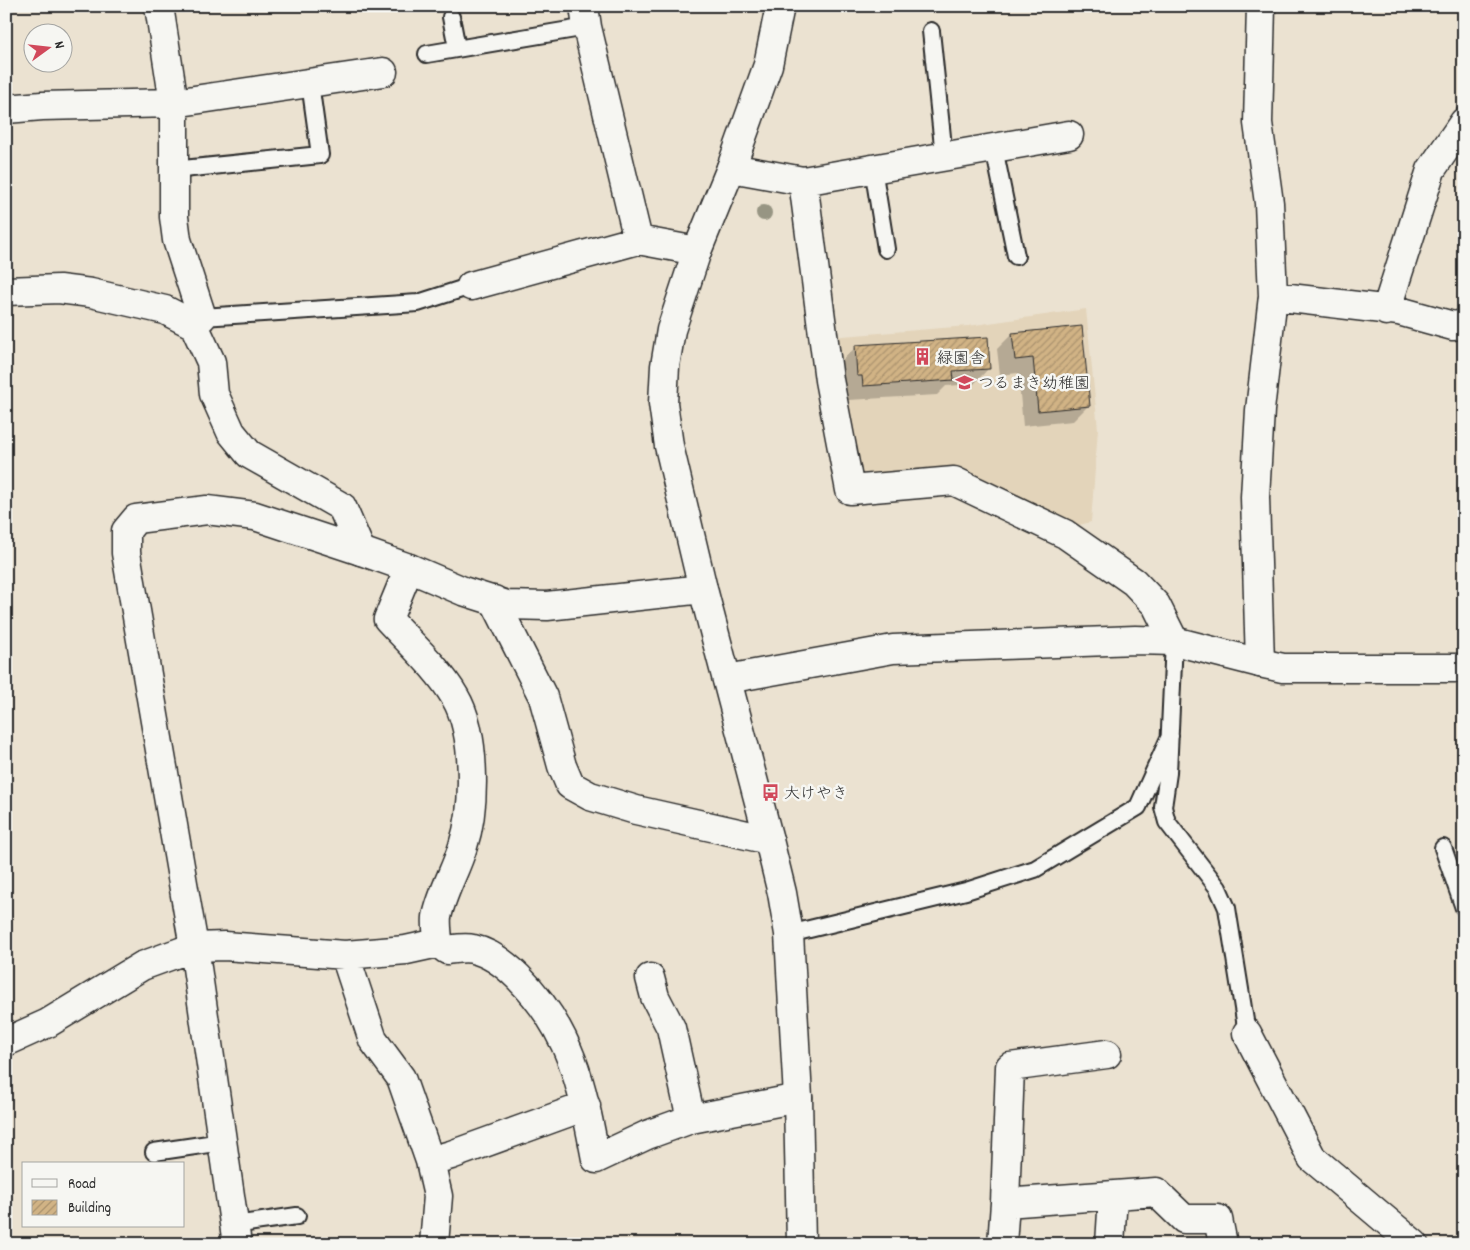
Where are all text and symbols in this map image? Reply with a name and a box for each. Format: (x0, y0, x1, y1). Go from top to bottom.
north arrow (22, 22, 72, 72)
text: N (48, 39, 69, 51)
building icon: 緑園舎 (913, 347, 933, 367)
place label: 緑園舎 (937, 348, 985, 371)
school or university icon: つるまき幼稚園 (954, 372, 974, 392)
place label: つるまき幼稚園 (978, 373, 1090, 396)
bus stop icon: 大けやき (760, 782, 780, 802)
place label: 大けやき (784, 783, 848, 806)
legend (22, 1162, 185, 1228)
text: Road (68, 1174, 96, 1196)
text: Building (68, 1198, 111, 1220)

